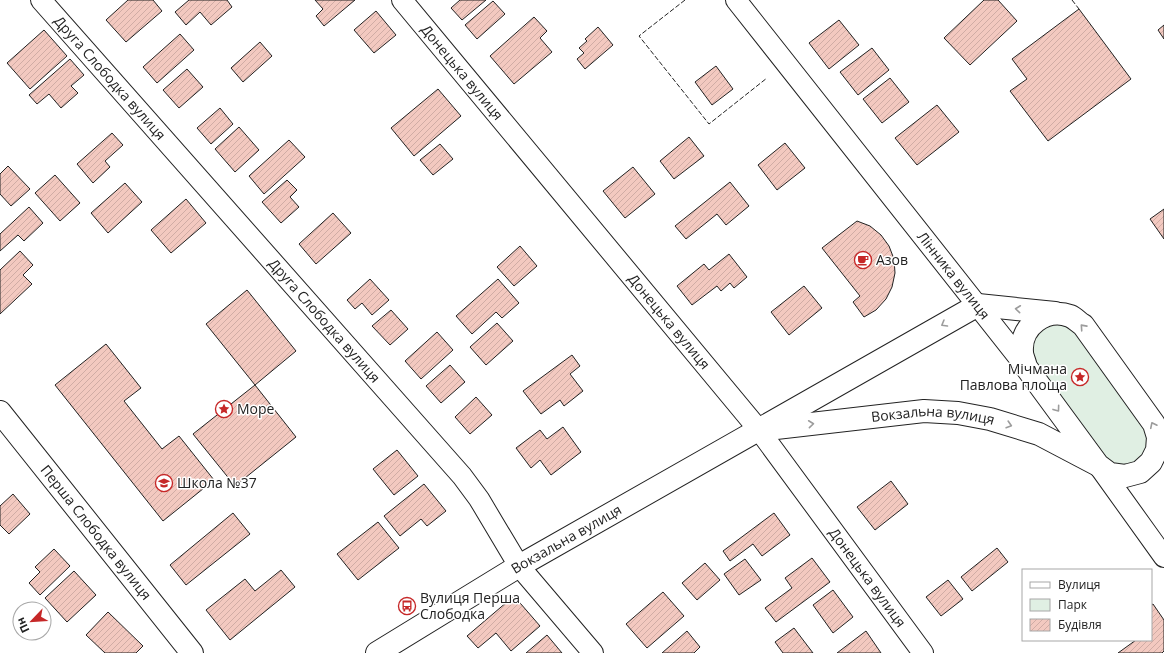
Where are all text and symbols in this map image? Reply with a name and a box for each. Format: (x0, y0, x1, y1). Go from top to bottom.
street label: Друга Слободка вулиця (50, 11, 170, 144)
street label: Донецька вулиця (417, 20, 508, 124)
street label: Лінника вулиця (913, 227, 995, 323)
cafe icon: Азов (853, 250, 873, 270)
place label: Азов (876, 250, 908, 269)
street label: Друга Слободка вулиця (265, 254, 385, 386)
street label: Донецька вулиця (624, 269, 715, 373)
one-way arrow (1015, 305, 1021, 314)
one-way arrow (941, 320, 948, 327)
one-way arrow (1081, 325, 1088, 332)
place label: Мічмана Павлова площа (960, 359, 1067, 394)
place icon: Мічмана Павлова площа (1070, 367, 1090, 387)
place icon: Море (214, 399, 234, 419)
place label: Море (237, 399, 275, 418)
street label: Вокзальна вулиця (870, 401, 997, 429)
one-way arrow (1053, 405, 1060, 412)
one-way arrow (808, 420, 814, 429)
one-way arrow (1005, 420, 1012, 429)
one-way arrow (1150, 422, 1158, 430)
street label: Перша Слободка вулиця (37, 461, 156, 604)
school or university icon: Школа №37 (154, 473, 174, 493)
place label: Школа №37 (177, 473, 257, 492)
street label: Вокзальна вулиця (507, 500, 625, 578)
street label: Донецька вулиця (825, 524, 911, 631)
legend (1022, 569, 1152, 641)
text: Вулиця (1058, 576, 1100, 593)
place label: Вулиця Перша Слободка (420, 588, 520, 623)
bus stop icon: Вулиця Перша Слободка (397, 596, 417, 616)
text: Парк (1058, 596, 1088, 613)
north arrow (12, 601, 52, 641)
text: Пн (12, 615, 33, 636)
text: Будівля (1058, 616, 1102, 633)

